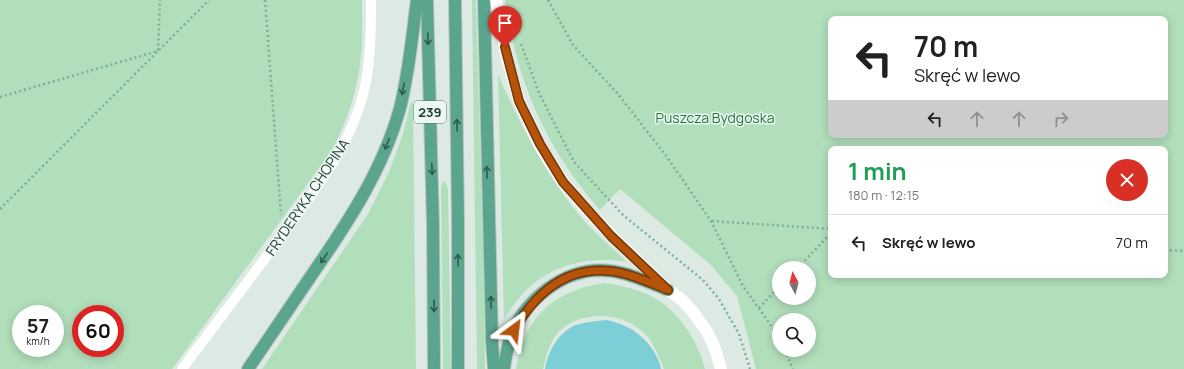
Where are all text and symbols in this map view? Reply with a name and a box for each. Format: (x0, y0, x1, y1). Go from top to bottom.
pin (488, 6, 522, 47)
icon: arrive (494, 12, 516, 34)
text: 70 m (914, 27, 978, 65)
one-way arrow (424, 32, 432, 45)
icon: left (848, 32, 900, 84)
text: Skręć w lewo (914, 63, 1020, 87)
one-way arrow (399, 82, 407, 95)
road number: 239 (414, 101, 446, 123)
park label: Puszcza Bydgoska (656, 108, 774, 127)
icon: left (924, 108, 946, 130)
icon: ahead (966, 108, 988, 130)
icon: ahead (1008, 108, 1030, 130)
icon: right (1050, 108, 1072, 130)
one-way arrow (453, 119, 461, 132)
street label: FRYDERYKA CHOPINA (261, 135, 353, 259)
one-way arrow (383, 138, 391, 150)
text: 1 min (848, 154, 907, 187)
button: close (1106, 159, 1148, 201)
one-way arrow (428, 162, 436, 175)
one-way arrow (484, 166, 491, 179)
text: 180 m · 12:15 (848, 186, 919, 204)
icon: left (848, 232, 870, 254)
text: Skręć w lewo (882, 232, 976, 253)
text: 70 m (1116, 232, 1148, 253)
one-way arrow (320, 252, 328, 263)
one-way arrow (454, 254, 462, 267)
north arrow (772, 261, 816, 305)
map controls (772, 261, 816, 357)
one-way arrow (487, 296, 495, 309)
one-way arrow (430, 299, 438, 312)
speed limit sign: 60 (72, 305, 124, 357)
position arrow (493, 309, 535, 351)
text: 57 (27, 312, 49, 339)
button: search (772, 313, 816, 357)
text: km/h (26, 334, 50, 348)

